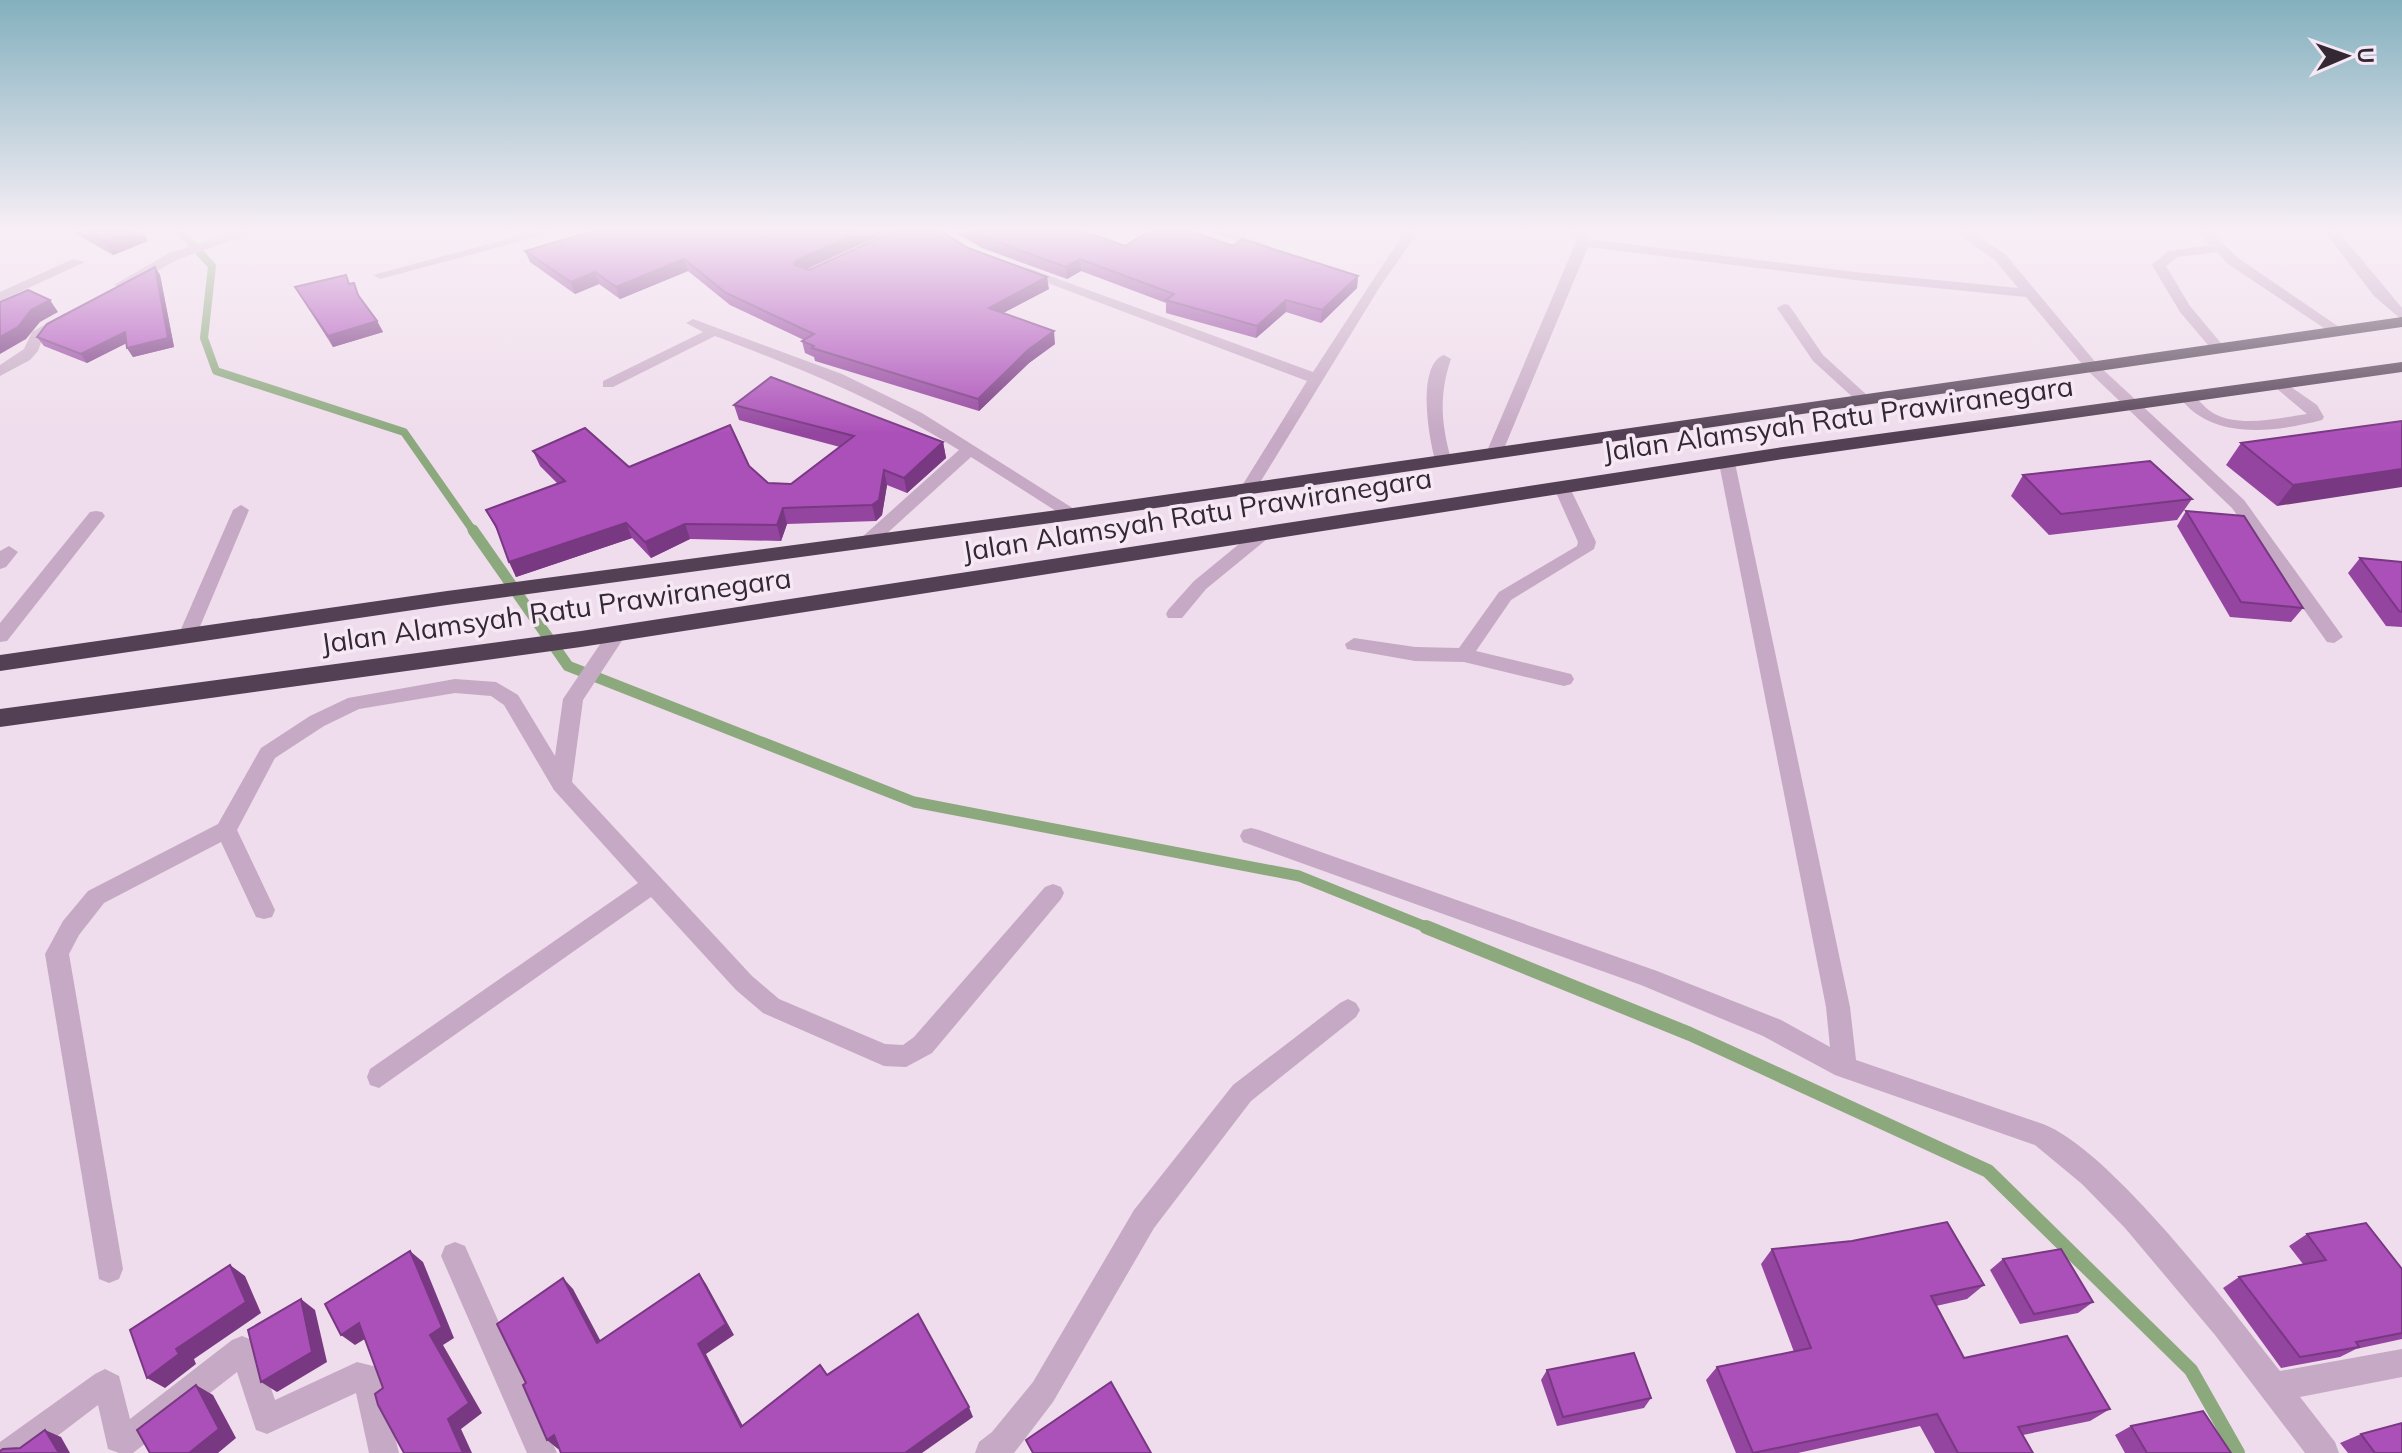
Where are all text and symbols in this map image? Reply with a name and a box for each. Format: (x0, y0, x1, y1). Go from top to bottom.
north arrow (2306, 16, 2386, 96)
text: U (2352, 47, 2380, 64)
street label: Jalan Alamsyah Ratu Prawiranegara (1601, 368, 2075, 468)
street label: Jalan Alamsyah Ratu Prawiranegara (960, 460, 1434, 568)
street label: Jalan Alamsyah Ratu Prawiranegara (319, 560, 793, 660)

